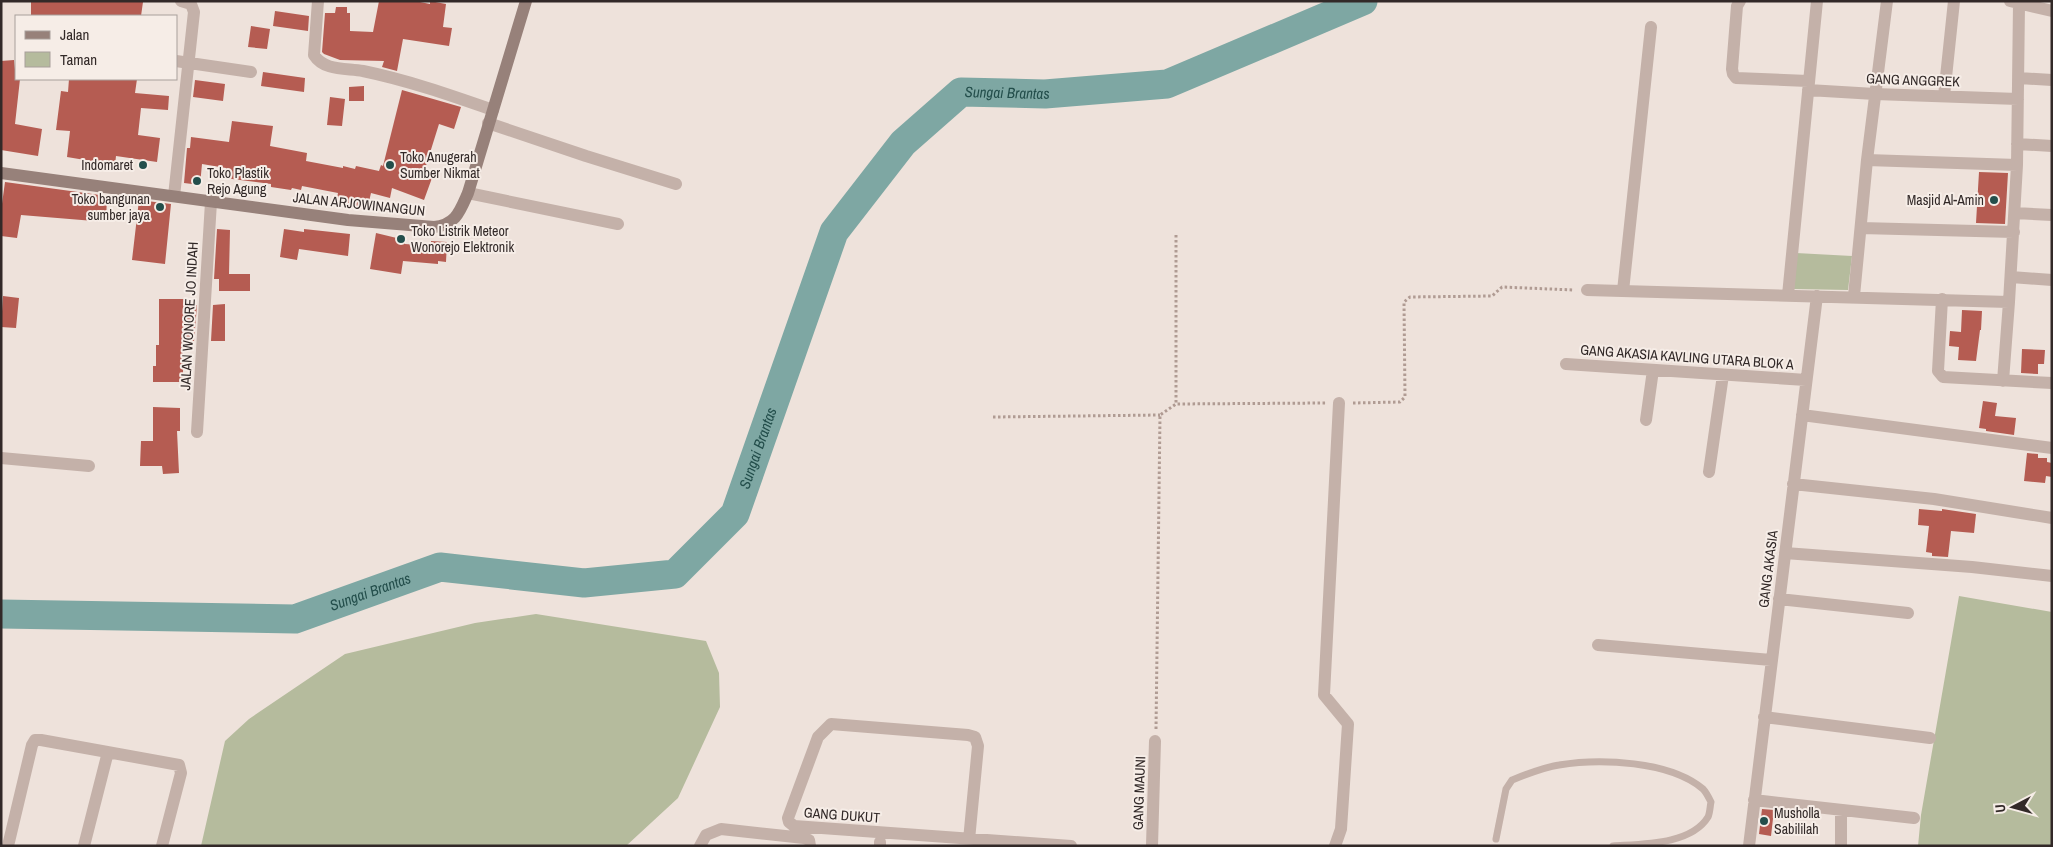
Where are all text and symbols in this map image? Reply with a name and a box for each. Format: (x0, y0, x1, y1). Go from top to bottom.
legend (15, 15, 178, 80)
text: Jalan (60, 24, 89, 45)
text: Taman (60, 49, 97, 70)
street label: GANG ANGGREK (1866, 69, 1961, 91)
water label: Sungai Brantas (964, 81, 1050, 104)
place label: Toko Anugerah Sumber Nikmat (400, 148, 480, 182)
place label: Indomaret (81, 156, 133, 174)
marker: Indomaret (137, 159, 149, 171)
marker: Toko Anugerah Sumber Nikmat (384, 159, 396, 171)
place label: Toko Plastik Rejo Agung (207, 164, 269, 198)
marker: Toko Plastik Rejo Agung (191, 175, 203, 187)
street label: JALAN ARJOWINANGUN (292, 188, 426, 220)
place label: Toko bangunan sumber jaya (71, 190, 151, 224)
place label: Masjid Al-Amin (1907, 191, 1984, 209)
marker: Masjid Al-Amin (1988, 194, 2000, 206)
marker: Toko bangunan sumber jaya (154, 201, 166, 213)
place label: Toko Listrik Meteor Wonorejo Elektronik (411, 222, 514, 256)
marker: Toko Listrik Meteor Wonorejo Elektronik (395, 233, 407, 245)
street label: JALAN WONORE JO INDAH (176, 241, 202, 391)
street label: GANG AKASIA KAVLING UTARA BLOK A (1580, 341, 1795, 373)
water label: Sungai Brantas (734, 405, 782, 492)
street label: GANG AKASIA (1754, 529, 1782, 609)
water label: Sungai Brantas (327, 567, 414, 616)
street label: GANG MAUNI (1129, 756, 1149, 830)
north arrow (1988, 782, 2038, 832)
street label: GANG DUKUT (803, 803, 881, 827)
text: U (1991, 803, 2009, 813)
place label: Musholla Sabililah (1774, 804, 1821, 838)
marker: Musholla Sabililah (1758, 815, 1770, 827)

